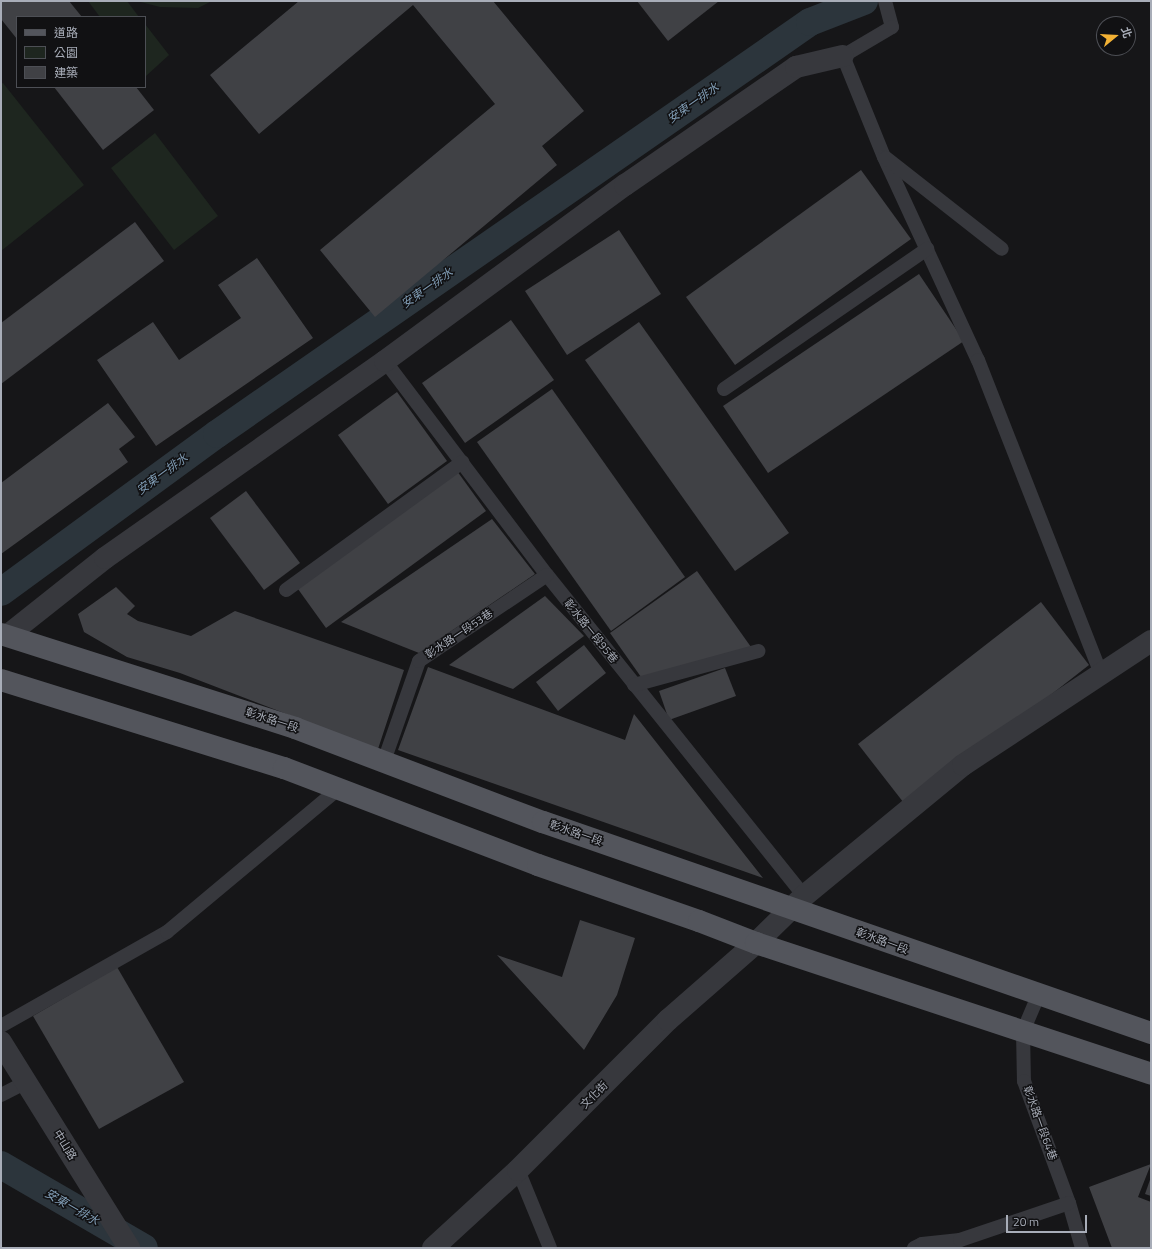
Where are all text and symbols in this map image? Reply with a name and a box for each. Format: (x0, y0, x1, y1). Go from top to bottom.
legend (16, 16, 146, 88)
north arrow (1096, 16, 1136, 56)
text: 道路 (54, 23, 78, 42)
text: 北 (1117, 25, 1136, 40)
text: 公園 (54, 43, 78, 62)
text: 建築 (54, 63, 78, 82)
water label: 安東一排水 (664, 80, 722, 126)
water label: 安東一排水 (398, 265, 456, 311)
water label: 安東一排水 (133, 451, 191, 497)
street label: 彰水路一段95巷 (561, 596, 621, 666)
street label: 彰水路一段53巷 (423, 607, 495, 661)
street label: 彰水路一段 (244, 705, 300, 735)
street label: 彰水路一段 (548, 818, 604, 848)
street label: 彰水路一段 (854, 925, 910, 957)
street label: 文化街 (578, 1079, 610, 1111)
street label: 彰水路一段64巷 (1020, 1084, 1060, 1162)
street label: 中山路 (51, 1128, 79, 1162)
water label: 安東一排水 (42, 1186, 102, 1228)
scale bar (1008, 1207, 1089, 1233)
text: 20 m (1013, 1212, 1039, 1231)

